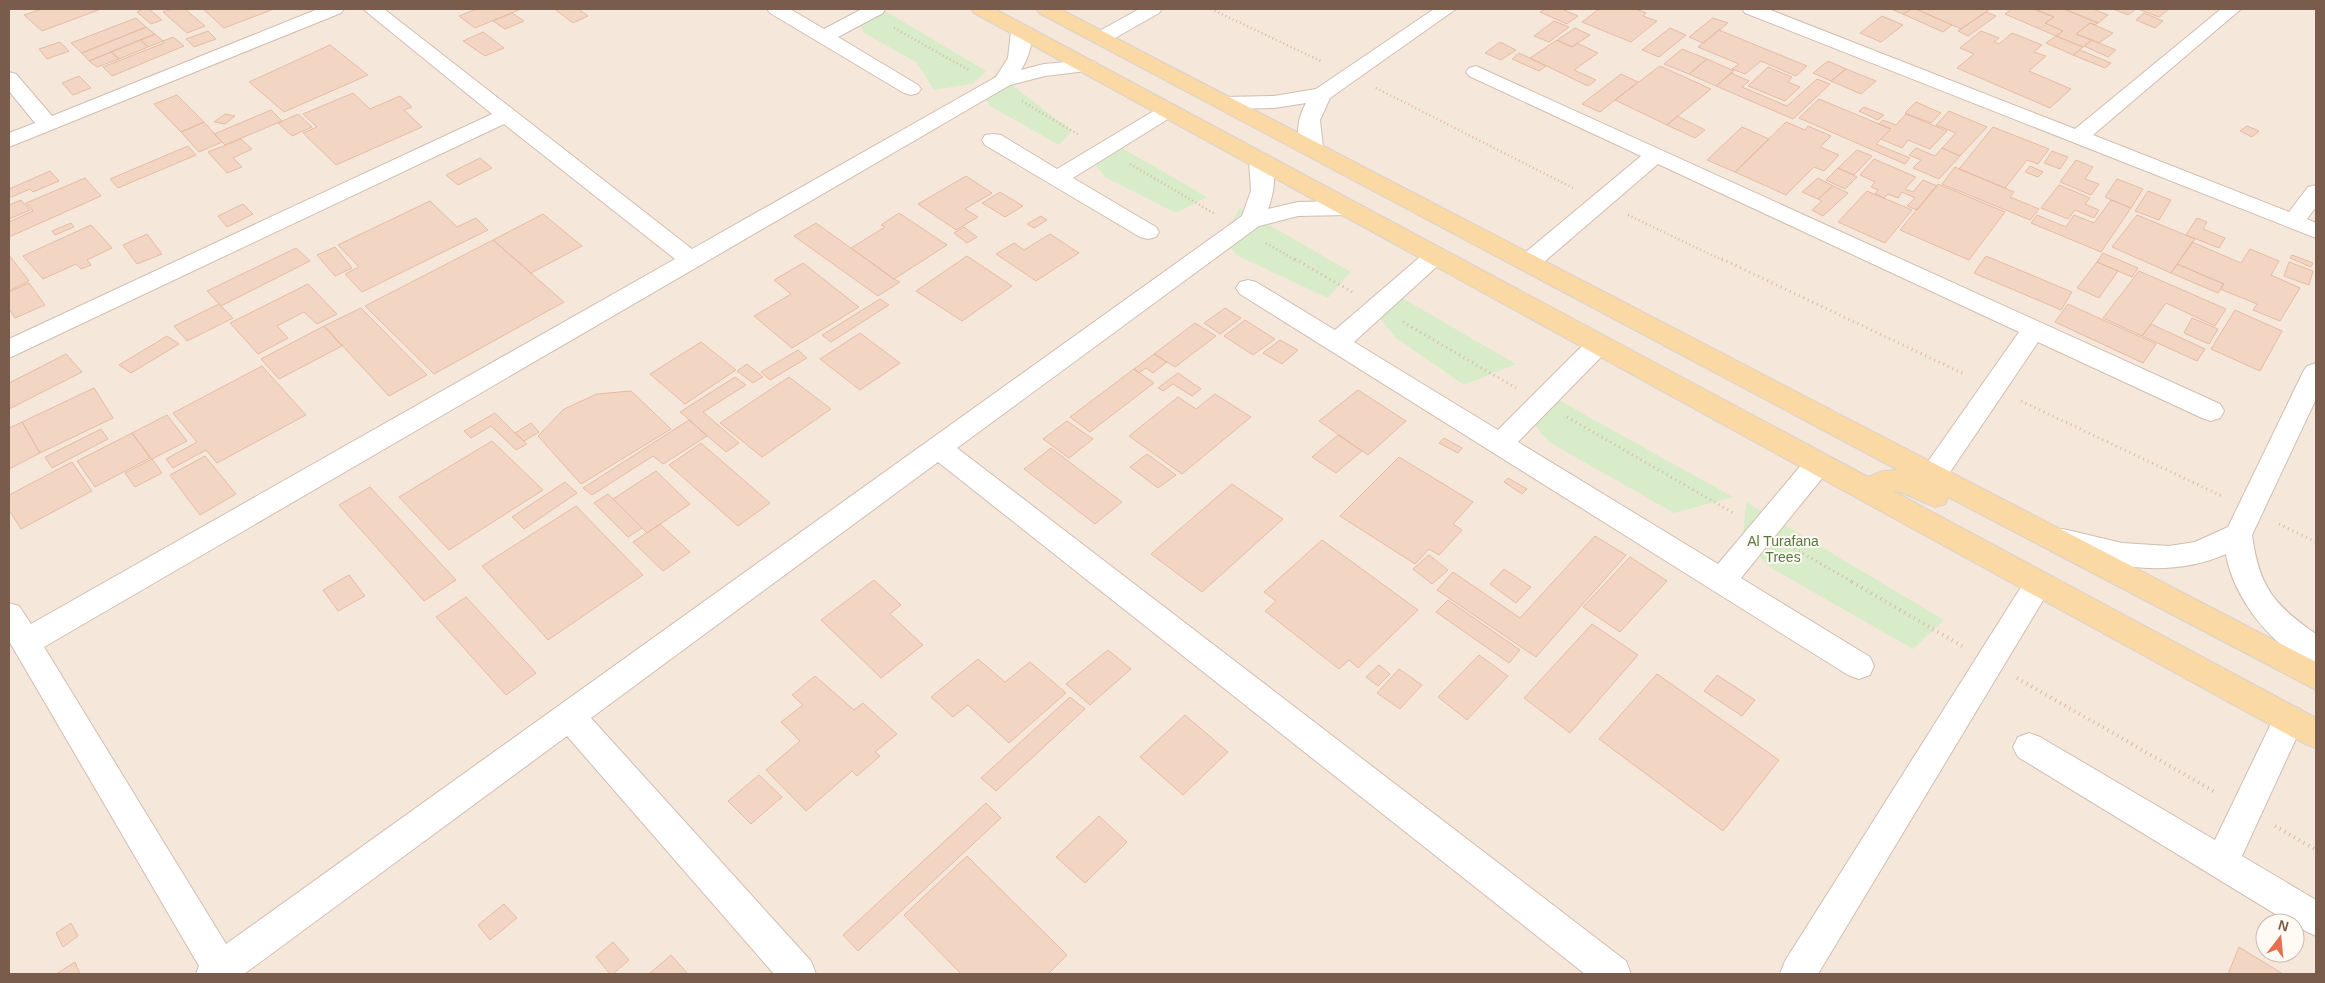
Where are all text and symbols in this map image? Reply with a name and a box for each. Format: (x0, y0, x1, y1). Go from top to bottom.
park label: Al Turafana Trees (1747, 533, 1819, 565)
north arrow (2255, 913, 2305, 963)
text: N (2277, 916, 2291, 935)

